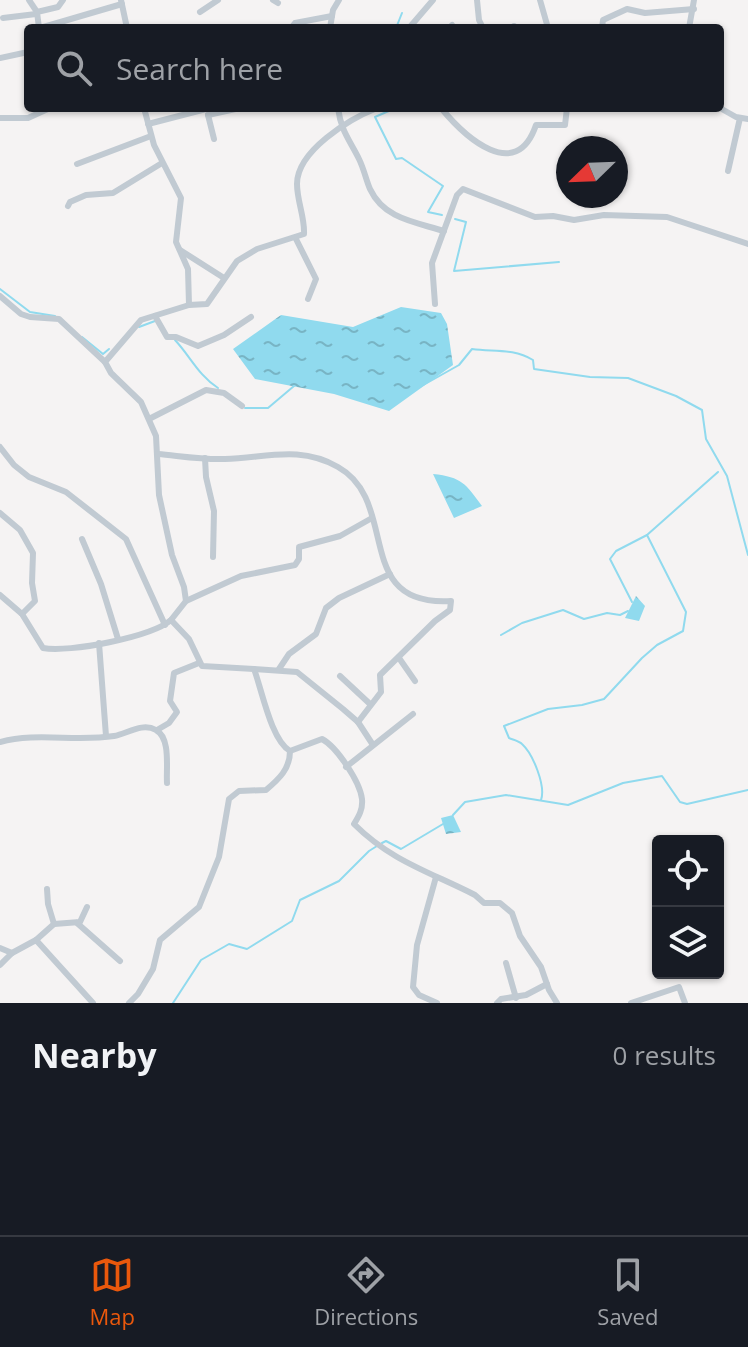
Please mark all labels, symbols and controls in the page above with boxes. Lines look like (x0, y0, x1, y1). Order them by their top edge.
search box (24, 24, 724, 112)
icon: search (52, 46, 96, 90)
text: Search here (116, 48, 283, 89)
north arrow (556, 136, 628, 208)
map controls (652, 835, 724, 979)
button: locate (652, 835, 724, 907)
button: layers (652, 907, 724, 979)
text: Nearby (32, 1032, 157, 1078)
text: 0 results (613, 1037, 716, 1073)
tab: Map (90, 1253, 135, 1331)
tab: Directions (314, 1253, 418, 1331)
tab: Saved (597, 1253, 658, 1331)

